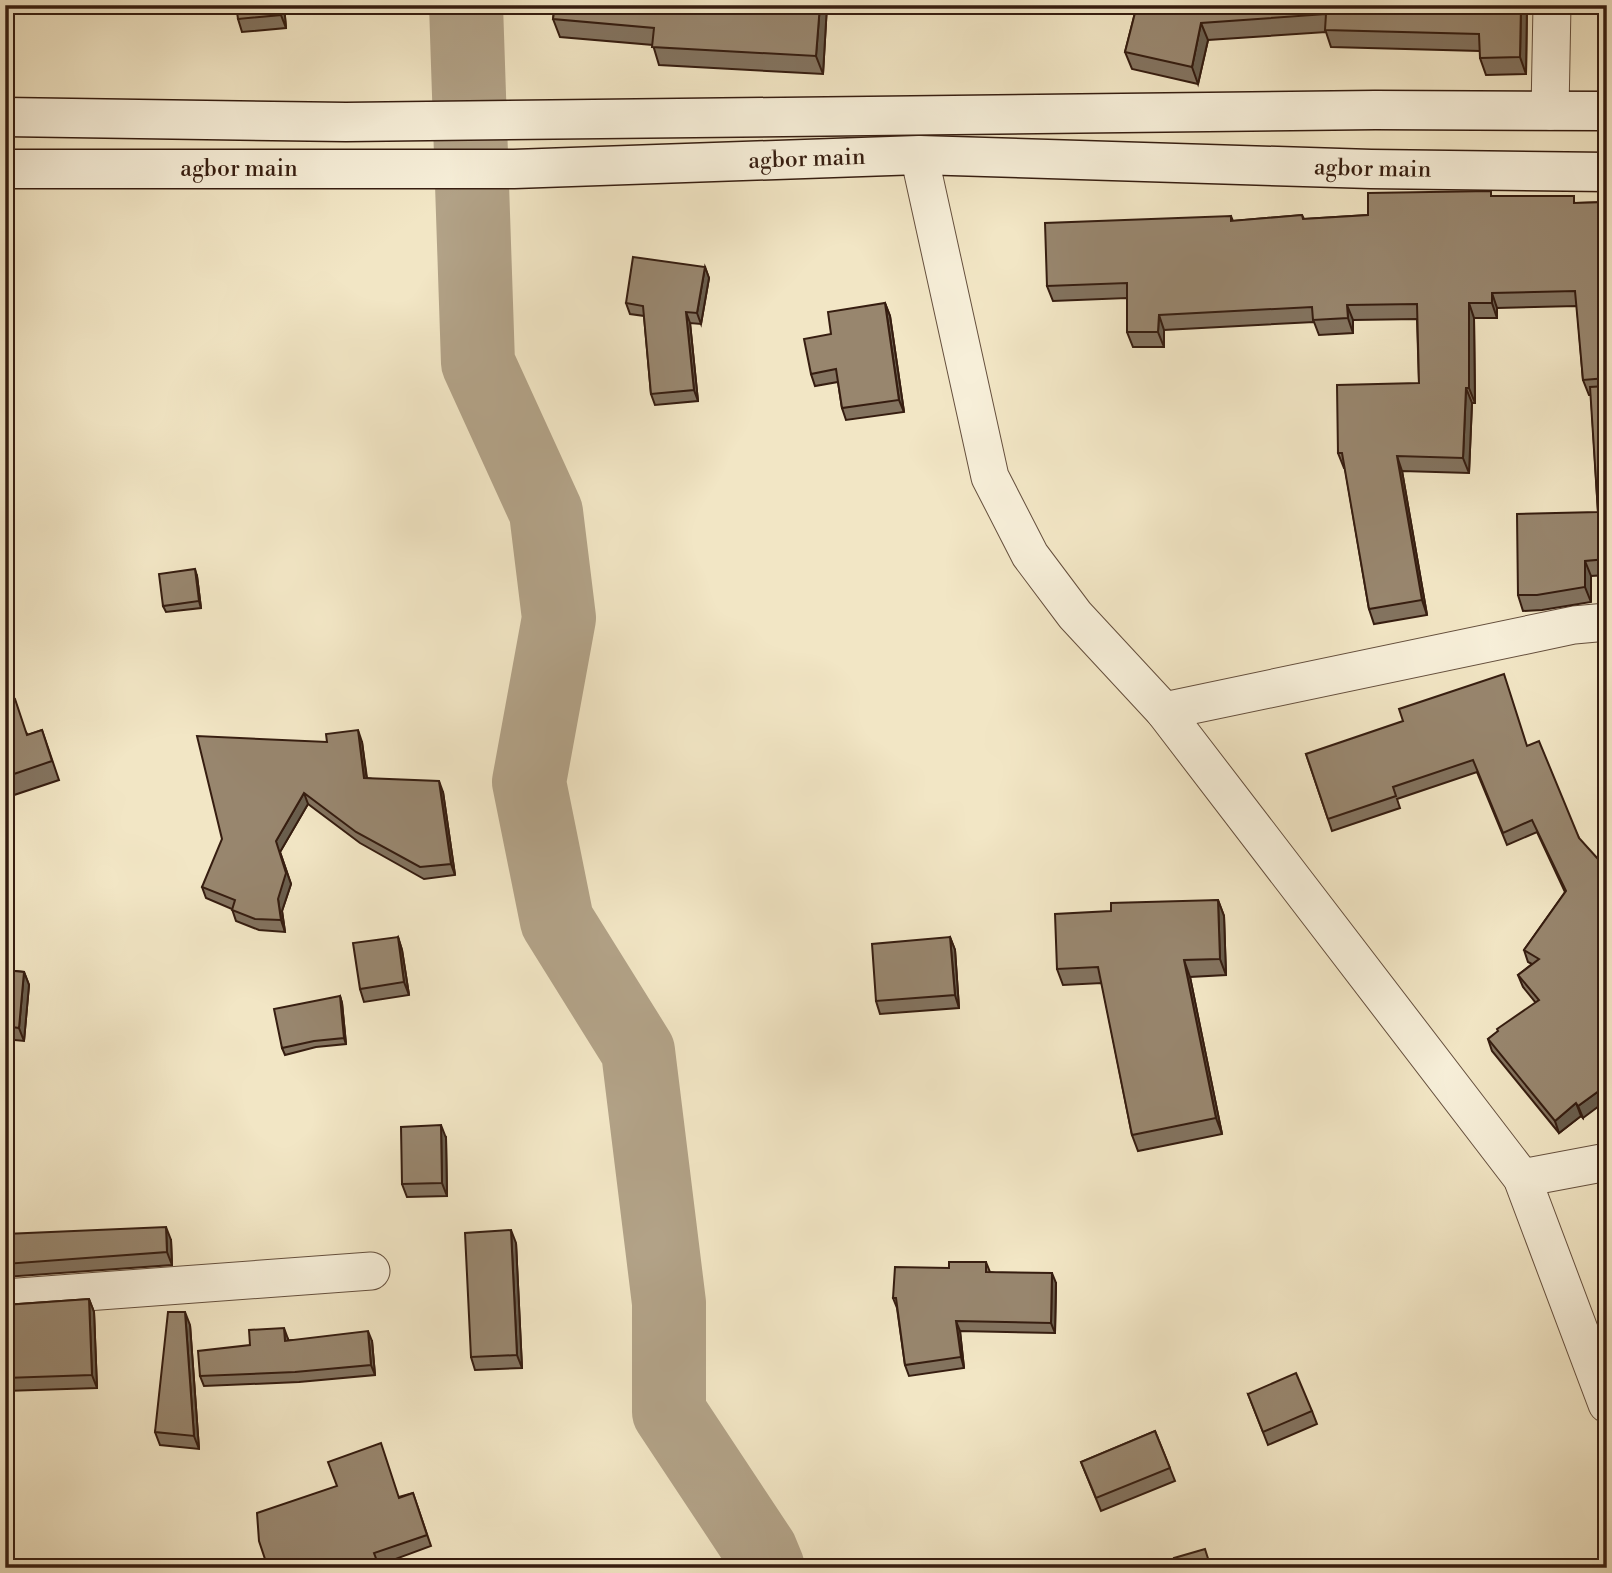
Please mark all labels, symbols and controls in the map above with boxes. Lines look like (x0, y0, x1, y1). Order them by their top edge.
street label: agbor main (748, 143, 866, 175)
street label: agbor main (1313, 153, 1432, 184)
street label: agbor main (180, 155, 298, 183)

